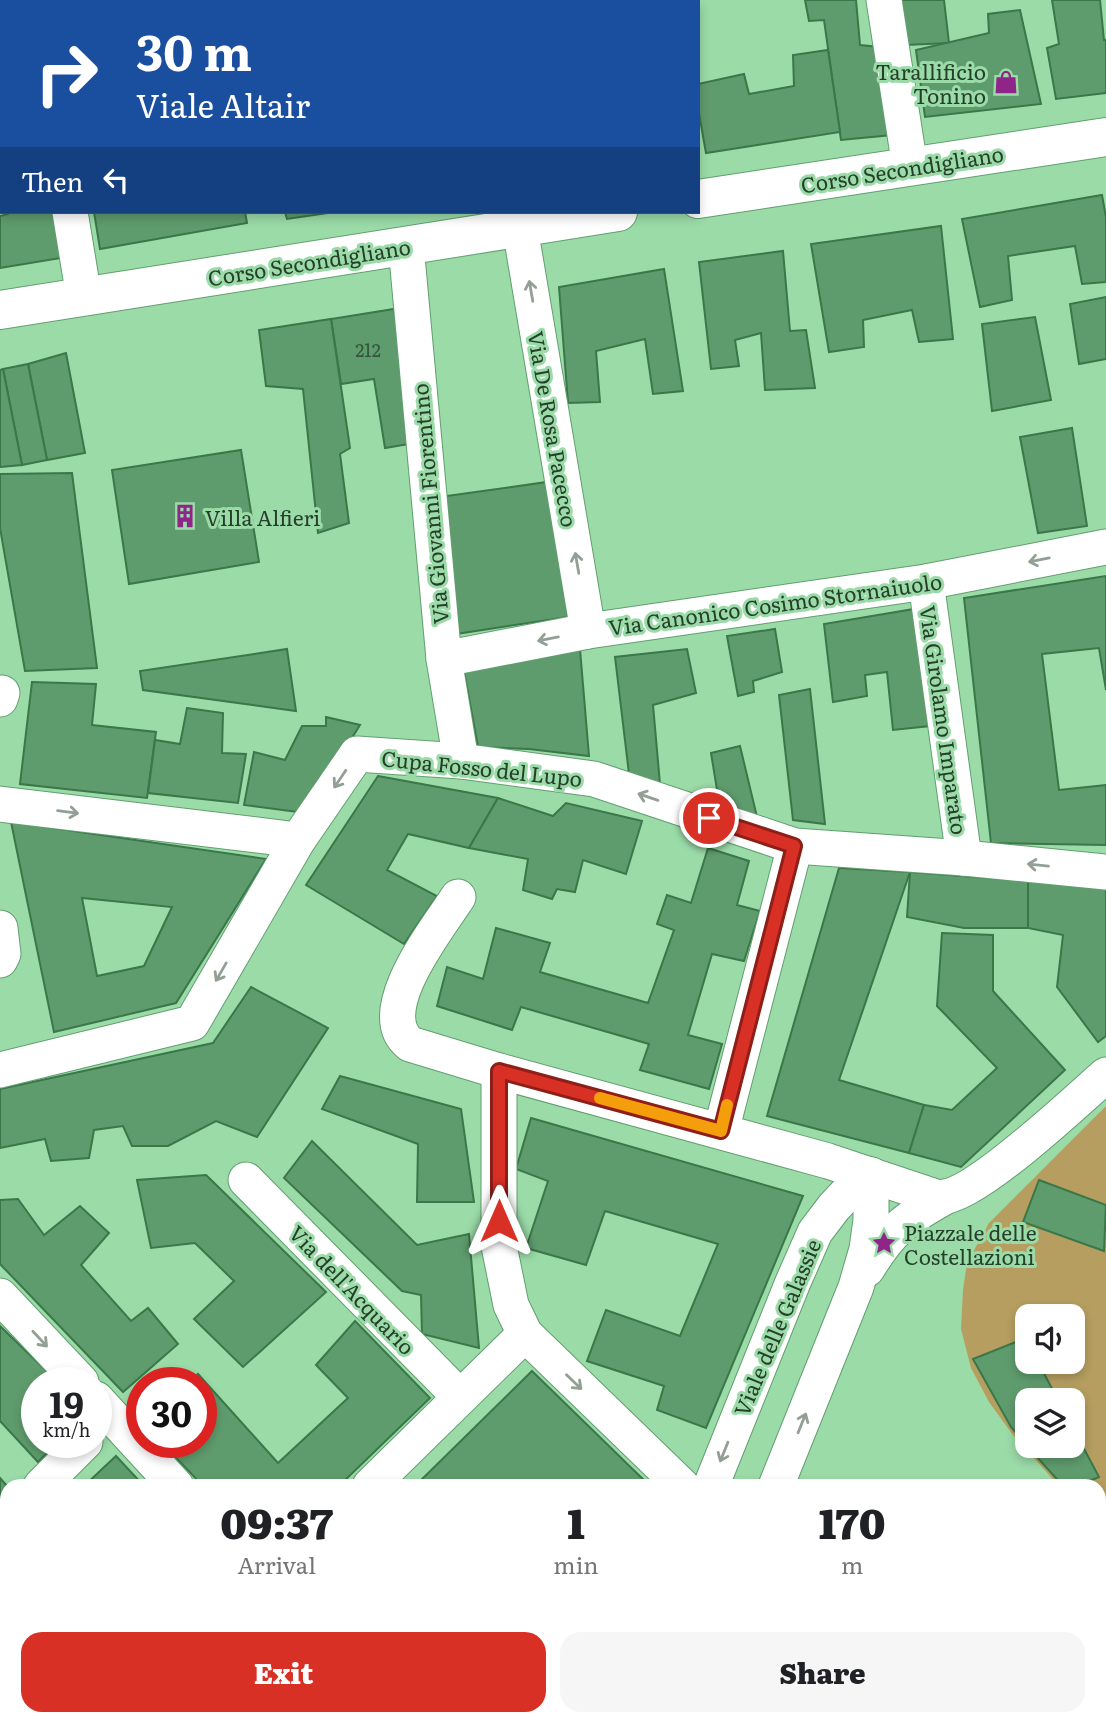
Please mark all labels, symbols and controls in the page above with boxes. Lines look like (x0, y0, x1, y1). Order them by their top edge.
text: 30 m (136, 13, 252, 86)
icon: right (21, 28, 112, 119)
place label: Tarallificio Tonino (875, 55, 986, 110)
shop icon: Tarallificio Tonino (992, 68, 1020, 96)
text: Viale Altair (136, 80, 310, 128)
street label: Corso Secondigliano (798, 137, 1006, 199)
text: Then (21, 161, 83, 200)
icon: left (97, 161, 135, 199)
street label: Corso Secondigliano (205, 230, 413, 292)
one-way arrow (524, 280, 537, 303)
street label: Via De Rosa Pacecco (521, 328, 587, 530)
house number: 212 (355, 336, 381, 363)
street label: Via Giovanni Fiorentino (403, 382, 455, 626)
place label: Villa Alfieri (205, 501, 320, 532)
building icon: Villa Alfieri (171, 502, 199, 530)
one-way arrow (570, 553, 583, 575)
one-way arrow (1028, 554, 1051, 567)
street label: Via Canonico Cosimo Stornaiuolo (606, 564, 944, 642)
street label: Via Girolamo Imparato (914, 603, 976, 837)
one-way arrow (537, 632, 560, 646)
street label: Cupa Fosso del Lupo (380, 741, 584, 793)
one-way arrow (333, 768, 347, 788)
pin (679, 788, 739, 848)
one-way arrow (637, 790, 659, 802)
icon: arrive (690, 799, 728, 837)
one-way arrow (56, 805, 79, 818)
one-way arrow (1027, 858, 1050, 871)
one-way arrow (214, 962, 228, 982)
position arrow (462, 1184, 536, 1258)
place label: Piazzale delle Costellazioni (904, 1216, 1037, 1271)
street label: Via dell'Acquario (283, 1217, 423, 1361)
place icon: Piazzale delle Costellazioni (870, 1229, 898, 1257)
street label: Viale delle Galassie (725, 1234, 827, 1420)
map controls (1015, 1304, 1085, 1458)
button: sound (1015, 1304, 1085, 1374)
one-way arrow (32, 1330, 49, 1347)
speed limit sign: 30 (126, 1367, 217, 1458)
one-way arrow (565, 1373, 582, 1390)
text: 19 (49, 1377, 84, 1429)
button: layers (1015, 1388, 1085, 1458)
one-way arrow (796, 1412, 809, 1434)
text: km/h (43, 1416, 90, 1443)
one-way arrow (717, 1441, 730, 1463)
text: 09:37 (220, 1490, 333, 1552)
text: 1 (567, 1490, 585, 1552)
text: 170 (819, 1490, 886, 1552)
text: Arrival (237, 1547, 316, 1581)
text: min (553, 1547, 599, 1581)
text: m (841, 1547, 863, 1581)
button: Exit (21, 1632, 546, 1712)
button: Share (560, 1632, 1085, 1712)

